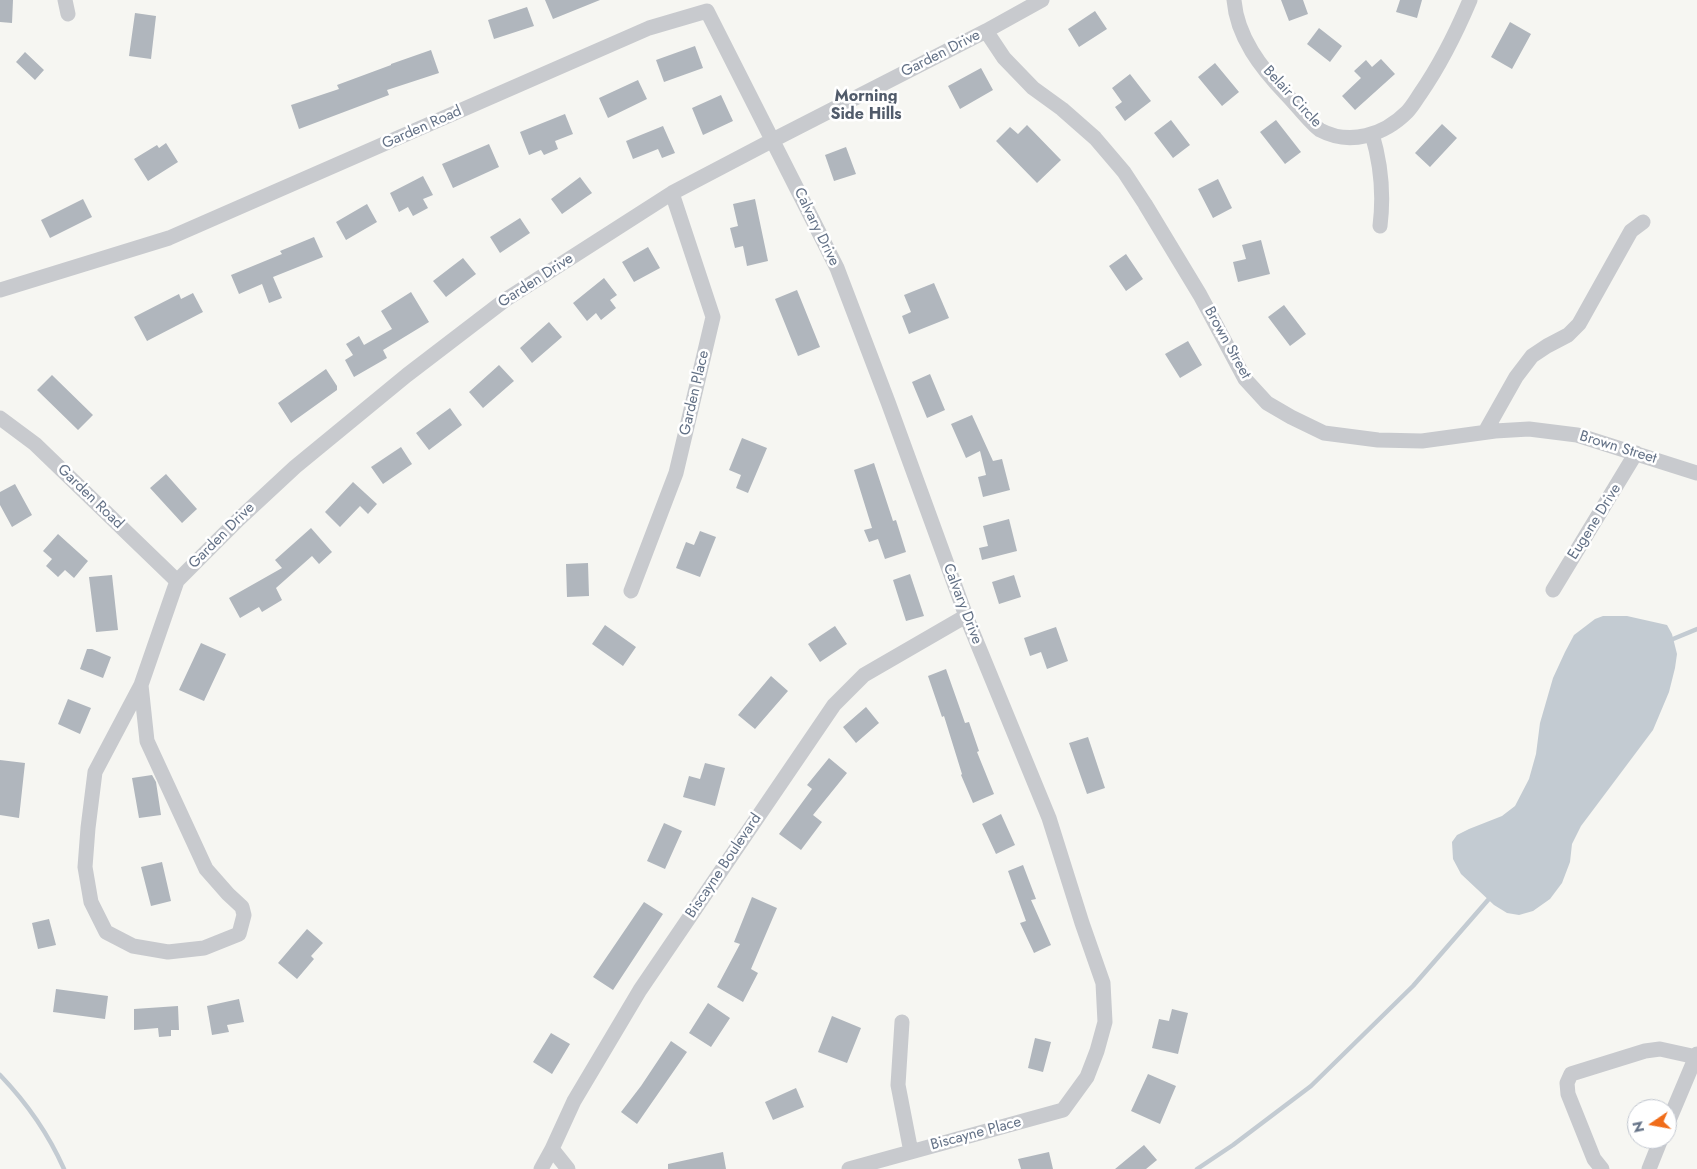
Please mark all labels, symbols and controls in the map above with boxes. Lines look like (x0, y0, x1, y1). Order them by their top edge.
street label: Garden Drive (899, 26, 983, 82)
street label: Belair Circle (1259, 62, 1325, 132)
district label: Morning Side Hills (830, 87, 902, 125)
street label: Garden Road (380, 102, 464, 154)
street label: Calvary Drive (789, 185, 843, 269)
street label: Garden Drive (495, 250, 577, 312)
street label: Brown Street (1200, 304, 1254, 382)
street label: Garden Place (677, 349, 713, 437)
street label: Brown Street (1577, 428, 1659, 468)
street label: Garden Road (53, 461, 127, 533)
street label: Eugene Drive (1565, 481, 1625, 563)
street label: Garden Drive (185, 499, 259, 573)
street label: Calvary Drive (938, 561, 986, 647)
street label: Biscayne Boulevard (682, 810, 766, 922)
north arrow (1627, 1099, 1677, 1149)
street label: Biscayne Place (929, 1113, 1023, 1155)
text: N (1627, 1119, 1649, 1134)

